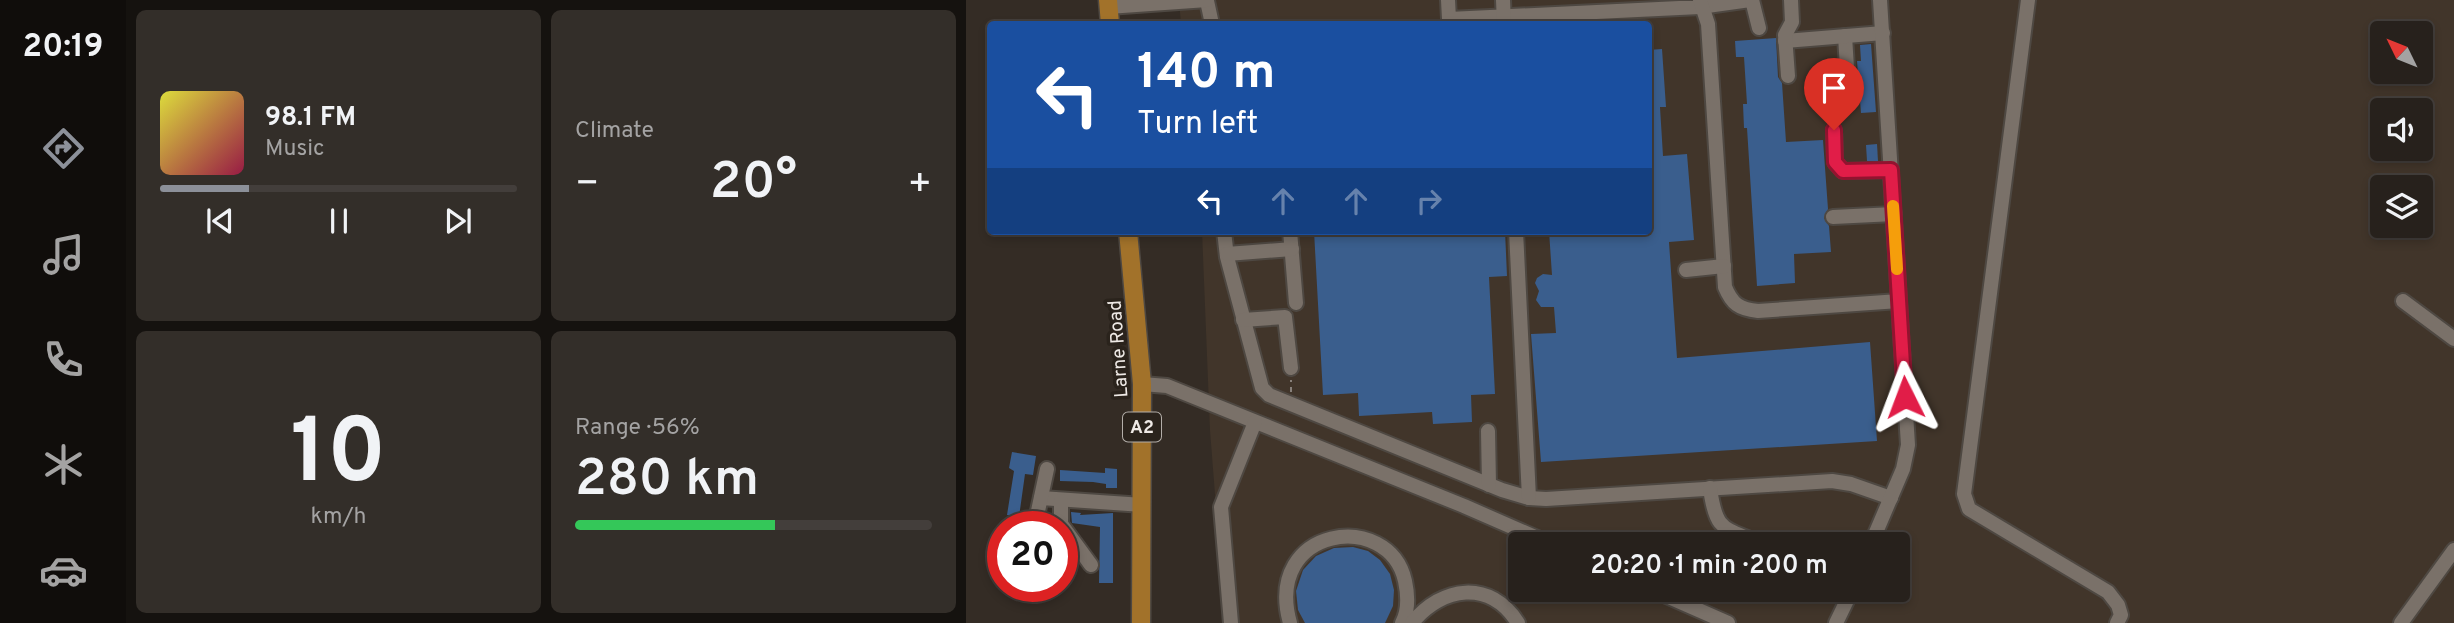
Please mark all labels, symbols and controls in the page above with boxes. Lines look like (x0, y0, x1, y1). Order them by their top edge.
north arrow (2370, 21, 2432, 84)
map controls (2370, 21, 2433, 238)
text: 20:19 (23, 28, 103, 68)
text: 140 m (1137, 44, 1276, 106)
icon: left (1022, 49, 1113, 140)
pin (1804, 58, 1864, 130)
icon: arrive (1815, 69, 1853, 107)
button: sound (2370, 98, 2433, 161)
text: 98.1 FM (265, 102, 356, 135)
text: Turn left (1137, 105, 1258, 145)
text: Climate (575, 117, 654, 146)
icon: directions (39, 124, 88, 173)
text: Music (265, 135, 325, 164)
text: 20° (710, 151, 797, 217)
text: − (575, 161, 600, 210)
text: + (907, 161, 932, 210)
button: layers (2370, 175, 2433, 238)
icon: left (1191, 182, 1229, 220)
icon: ahead (1264, 182, 1302, 220)
icon: ahead (1337, 182, 1375, 220)
icon: right (1410, 182, 1448, 220)
icon: previous (201, 202, 239, 240)
icon: pause (320, 202, 358, 240)
icon: next (439, 202, 477, 240)
icon: music (39, 230, 88, 279)
street label: Larne Road (1104, 299, 1134, 398)
icon: phone (39, 335, 88, 384)
position arrow (1868, 360, 1942, 434)
text: 10 (290, 400, 387, 515)
road number: A2 (1123, 412, 1161, 442)
text: Range · 56% (575, 414, 700, 443)
icon: climate (39, 440, 88, 489)
text: 280 km (575, 448, 759, 514)
text: km/h (311, 503, 366, 532)
speed limit sign: 20 (987, 511, 1078, 602)
icon: car (39, 546, 88, 595)
text: 20:20 · 1 min · 200 m (1590, 550, 1828, 583)

